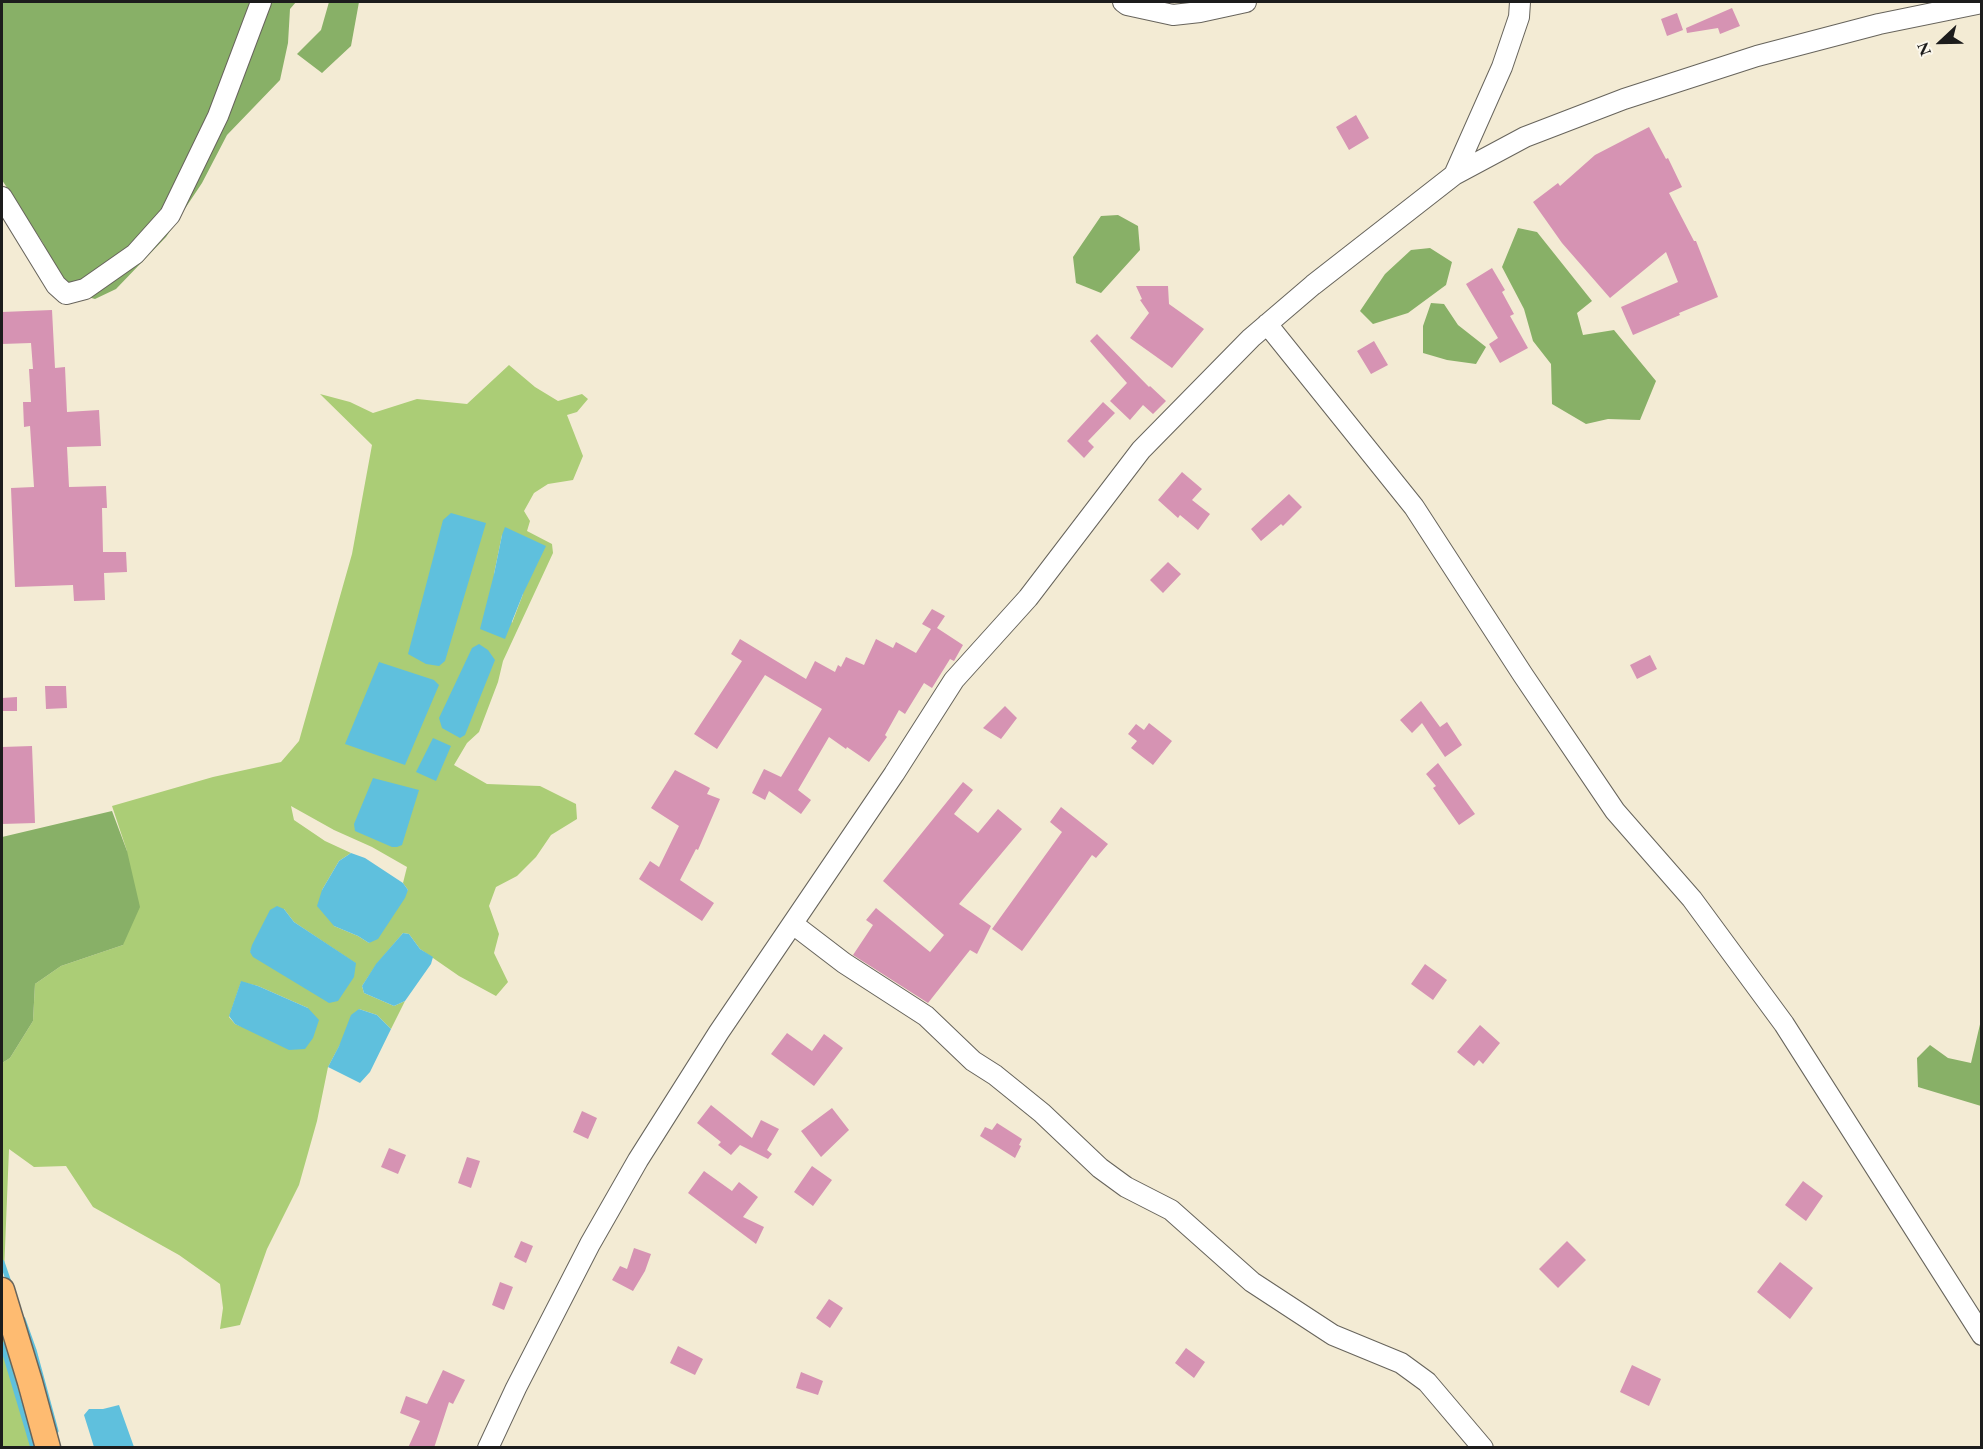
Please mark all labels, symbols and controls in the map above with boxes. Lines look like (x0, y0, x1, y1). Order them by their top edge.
north arrow (1911, 12, 1971, 72)
text: N (1912, 39, 1936, 59)

